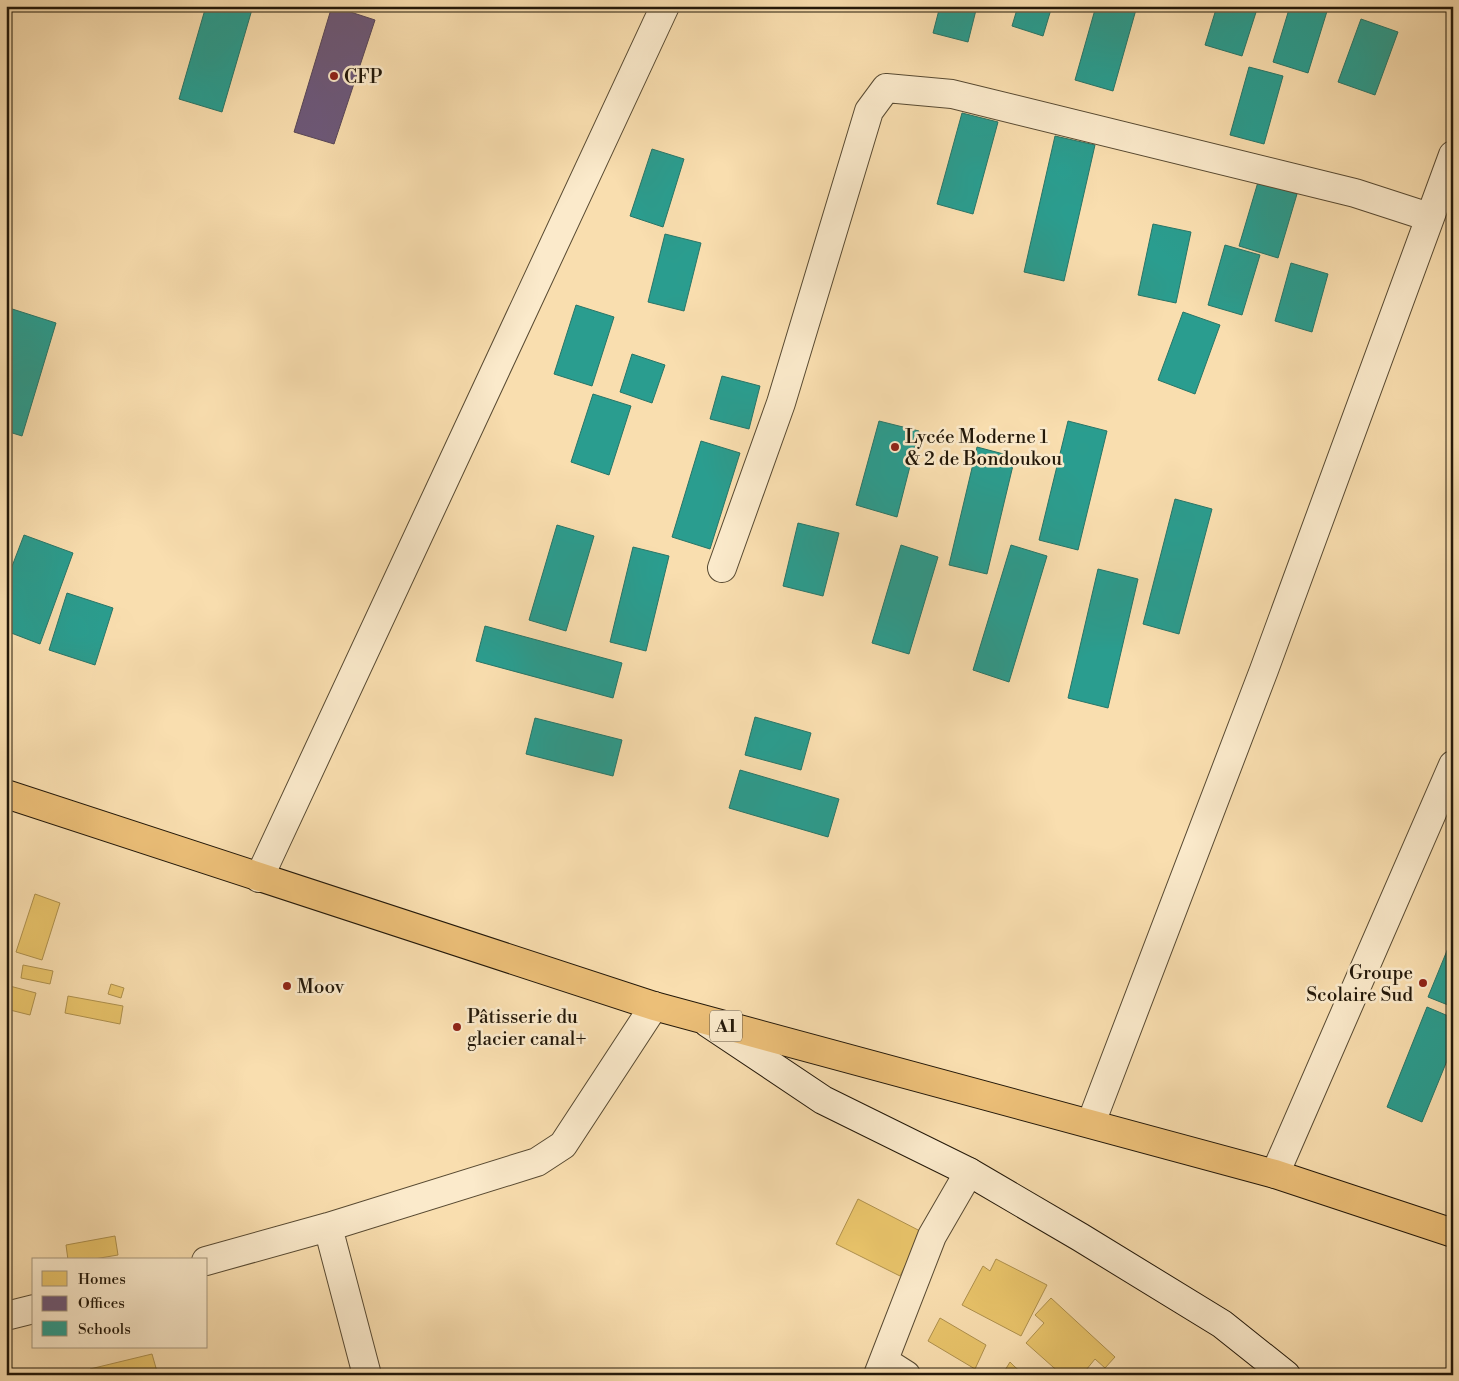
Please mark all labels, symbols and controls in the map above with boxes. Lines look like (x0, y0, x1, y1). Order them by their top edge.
place label: CFP (344, 65, 383, 89)
marker: CFP (328, 70, 340, 82)
place label: Lycée Moderne 1 & 2 de Bondoukou (905, 425, 1062, 471)
marker: Lycée Moderne 1 & 2 de Bondoukou (889, 441, 901, 453)
place label: Groupe Scolaire Sud (1306, 961, 1413, 1007)
place label: Moov (297, 975, 345, 999)
marker: Groupe Scolaire Sud (1417, 977, 1429, 989)
marker: Moov (281, 980, 293, 992)
place label: Pâtisserie du glacier canal+ (467, 1005, 586, 1051)
road number: A1 (710, 1010, 742, 1042)
marker: Pâtisserie du glacier canal+ (451, 1021, 463, 1033)
legend (32, 1258, 208, 1348)
text: Homes (78, 1270, 126, 1289)
text: Offices (78, 1294, 125, 1313)
text: Schools (78, 1320, 131, 1339)

